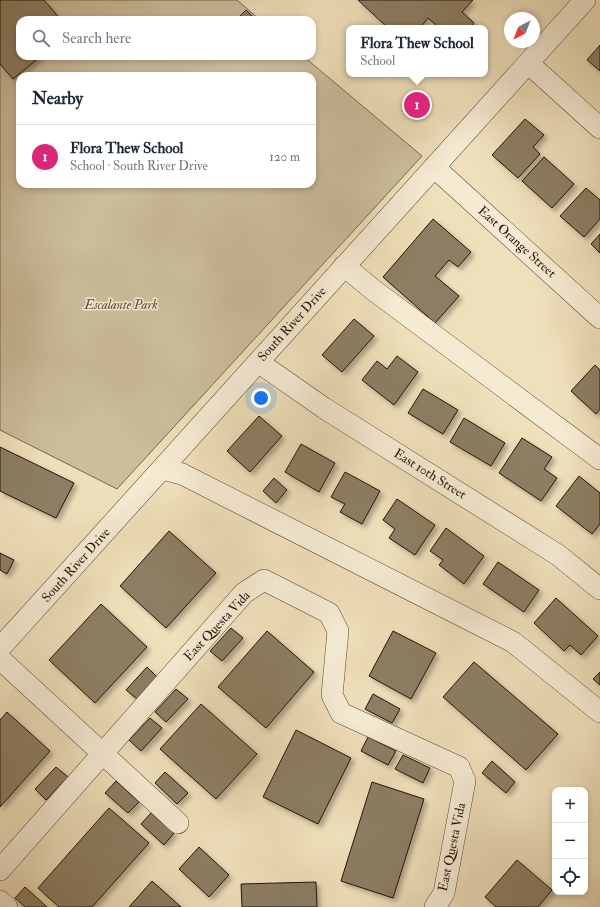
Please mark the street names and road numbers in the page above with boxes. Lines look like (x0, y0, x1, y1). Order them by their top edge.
street label: East Orange Street (475, 203, 559, 281)
street label: South River Drive (254, 283, 330, 365)
street label: East 10th Street (391, 445, 469, 503)
street label: South River Drive (38, 524, 114, 606)
street label: East Questa Vida (180, 587, 254, 664)
street label: East Questa Vida (435, 801, 469, 893)

